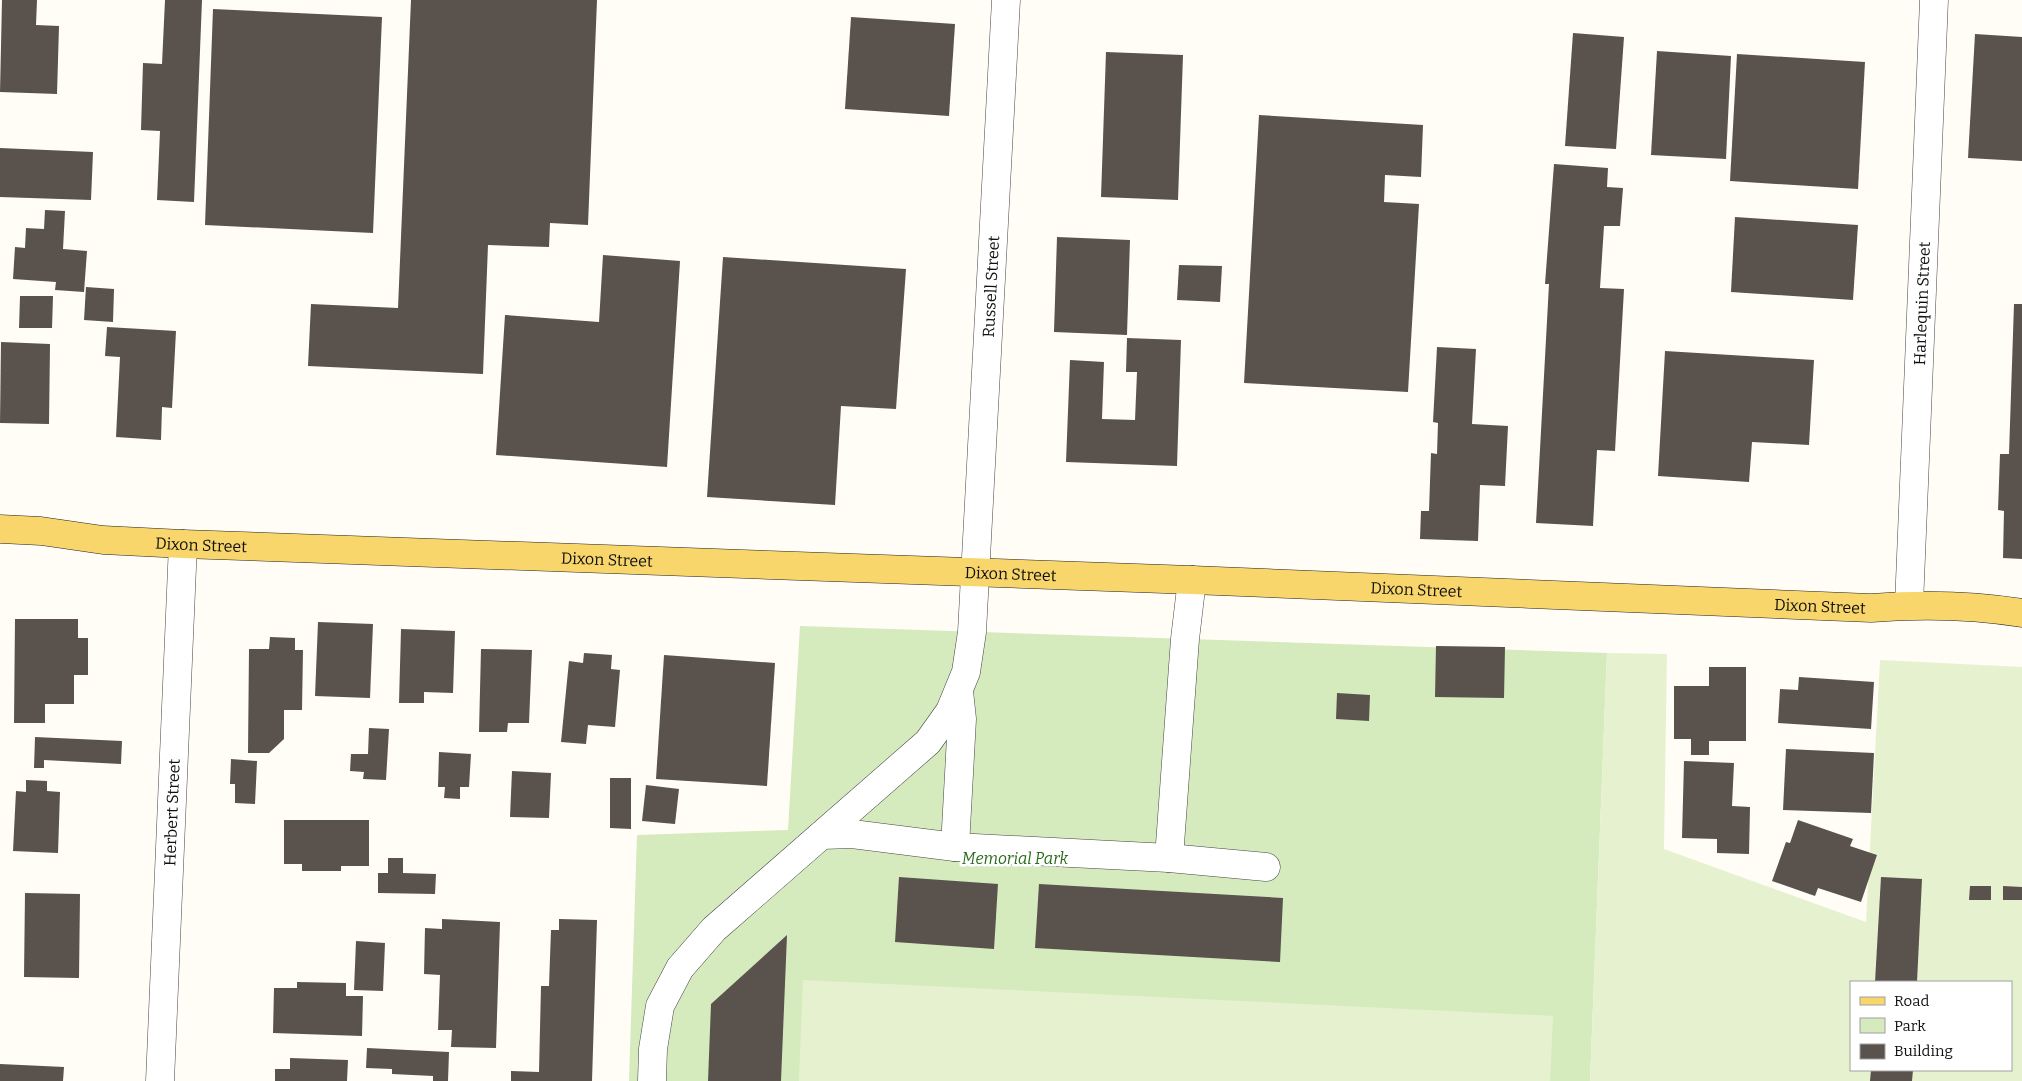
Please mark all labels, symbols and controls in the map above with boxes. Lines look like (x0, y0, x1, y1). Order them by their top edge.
street label: Russell Street (978, 235, 1003, 338)
street label: Harlequin Street (1909, 241, 1934, 366)
street label: Dixon Street (155, 533, 248, 556)
street label: Dixon Street (561, 548, 653, 570)
street label: Dixon Street (964, 562, 1057, 585)
street label: Dixon Street (1370, 578, 1463, 601)
street label: Dixon Street (1774, 595, 1866, 617)
street label: Herbert Street (160, 758, 183, 866)
park label: Memorial Park (962, 849, 1068, 868)
legend (1850, 981, 2012, 1071)
text: Road (1894, 992, 1929, 1010)
text: Park (1894, 1017, 1926, 1035)
text: Building (1894, 1042, 1953, 1060)

